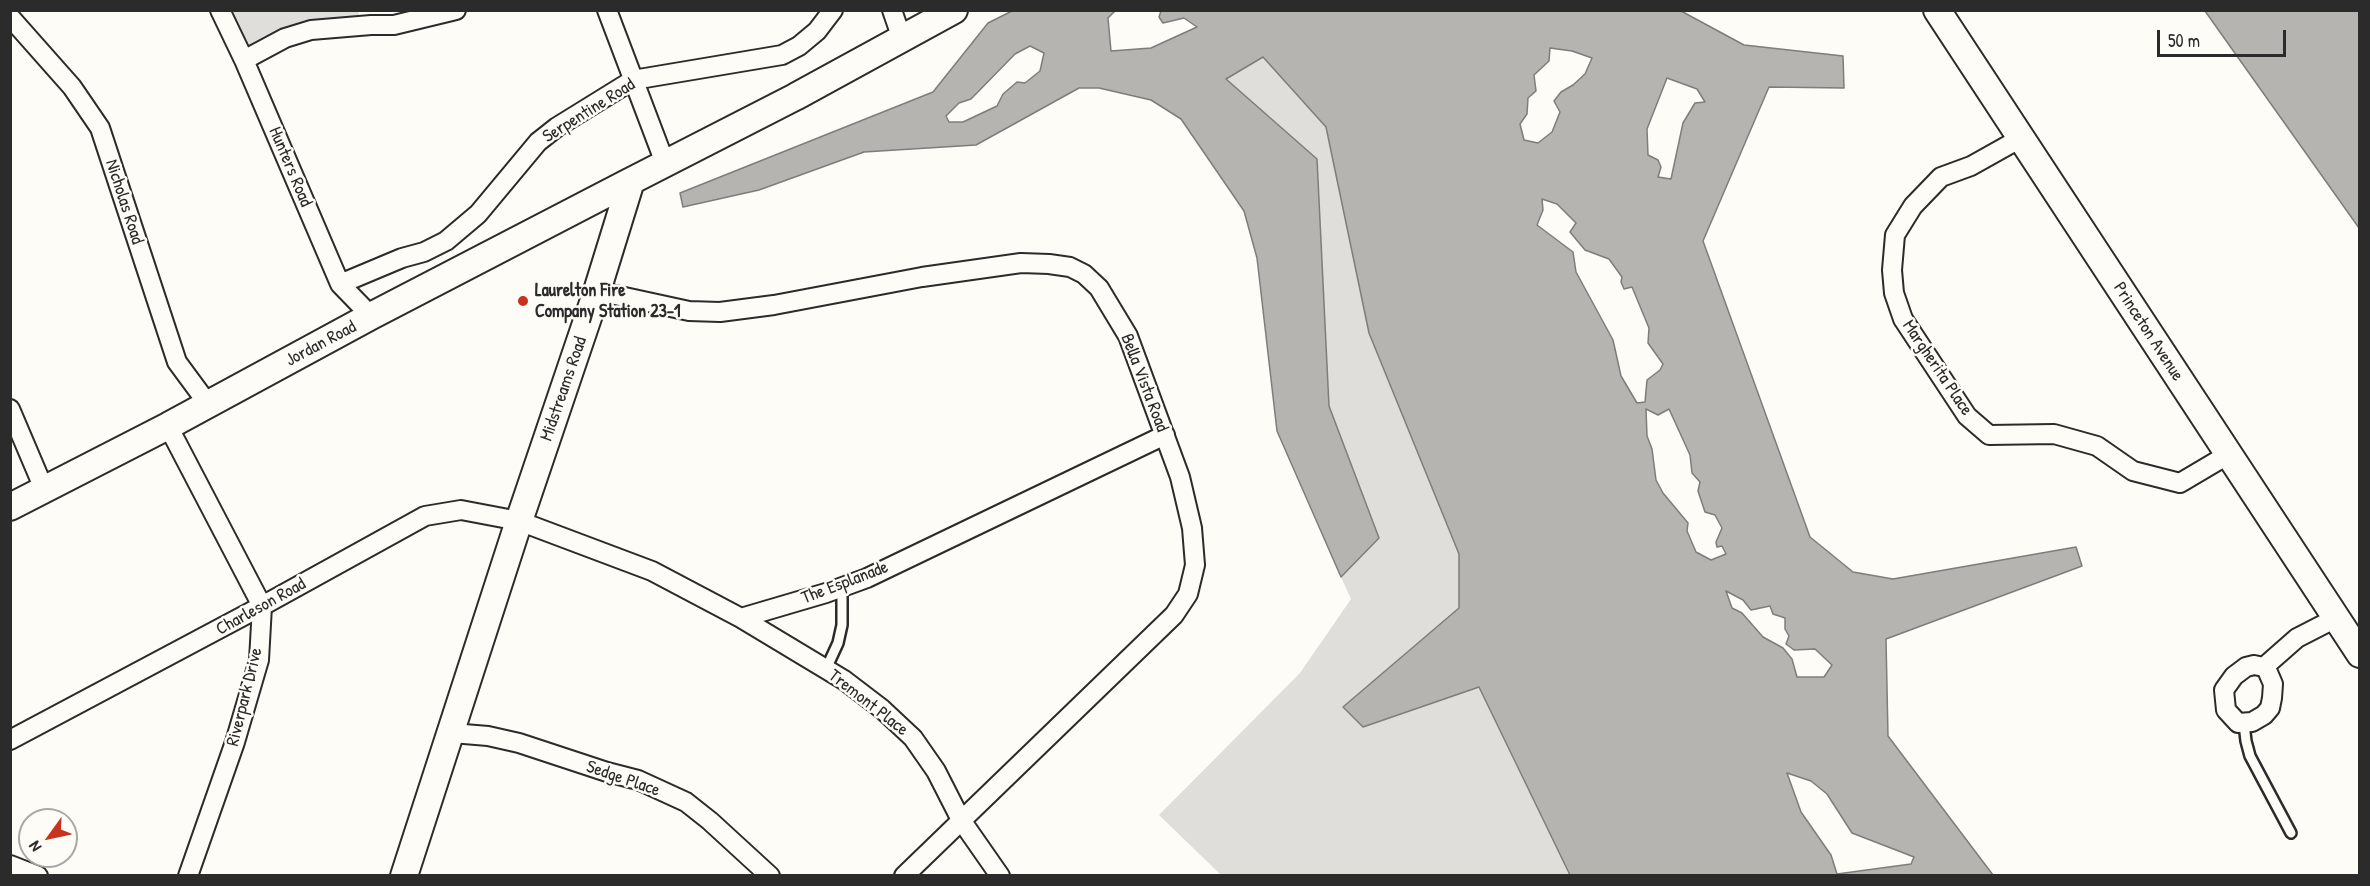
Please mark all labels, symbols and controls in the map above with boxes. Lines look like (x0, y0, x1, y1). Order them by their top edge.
scale bar (2160, 18, 2289, 56)
text: 50 m (2168, 28, 2200, 53)
street label: Serpentine Road (539, 74, 639, 148)
street label: Hunters Road (264, 124, 316, 210)
street label: Nicholas Road (100, 157, 148, 247)
street label: Princeton Avenue (2108, 279, 2188, 385)
place label: Laurelton Fire Company Station 23-1 (535, 280, 681, 322)
marker: Laurelton Fire Company Station 23-1 (516, 294, 530, 308)
street label: Jordan Road (282, 316, 360, 372)
street label: Margherita Place (1897, 316, 1977, 420)
street label: Bella Vista Road (1115, 331, 1173, 435)
street label: Midstreams Road (536, 334, 592, 444)
street label: The Esplanade (799, 557, 891, 609)
street label: Charleson Road (212, 573, 310, 641)
street label: Riverpark Drive (222, 646, 268, 748)
street label: Tremont Place (824, 665, 912, 741)
street label: Sedge Place (583, 756, 663, 802)
north arrow (18, 808, 78, 868)
text: N (23, 837, 46, 856)

